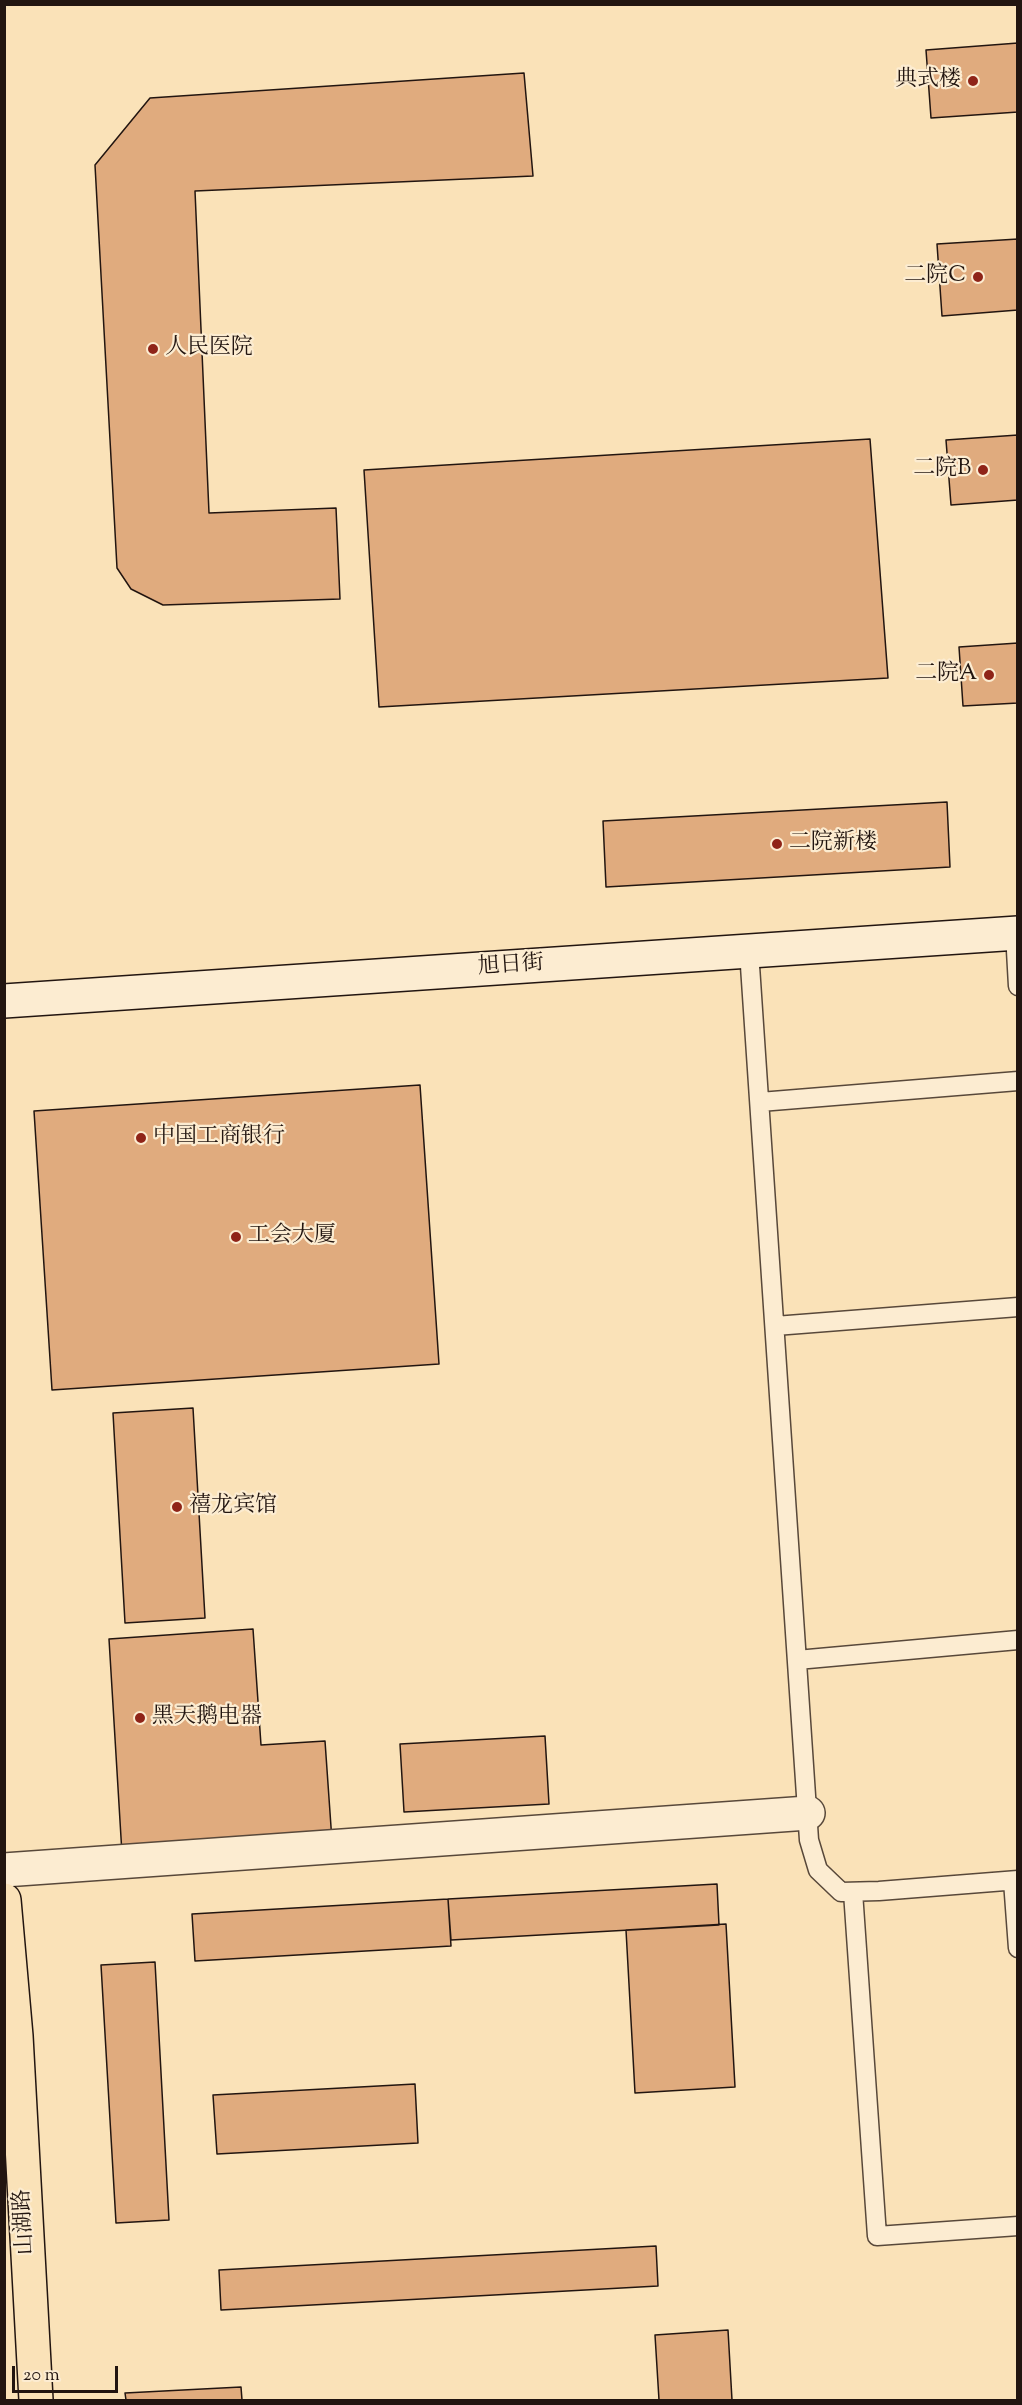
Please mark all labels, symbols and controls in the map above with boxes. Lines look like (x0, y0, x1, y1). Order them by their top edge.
place label: 典式楼 (895, 68, 961, 94)
marker: 典式楼 (966, 74, 980, 88)
place label: 二院C (904, 264, 966, 290)
marker: 二院C (971, 270, 985, 284)
place label: 人民医院 (165, 336, 253, 362)
marker: 人民医院 (146, 342, 160, 356)
place label: 二院B (913, 457, 971, 483)
marker: 二院B (976, 463, 990, 477)
place label: 二院A (915, 662, 977, 688)
marker: 二院A (982, 668, 996, 682)
place label: 二院新楼 (789, 831, 877, 857)
marker: 二院新楼 (770, 837, 784, 851)
street label: 旭日街 (477, 952, 545, 982)
place label: 中国工商银行 (153, 1125, 285, 1151)
marker: 中国工商银行 (134, 1131, 148, 1145)
place label: 工会大厦 (248, 1224, 336, 1250)
marker: 工会大厦 (229, 1230, 243, 1244)
place label: 禧龙宾馆 (189, 1494, 277, 1520)
marker: 禧龙宾馆 (170, 1500, 184, 1514)
place label: 黑天鹅电器 (152, 1705, 262, 1731)
marker: 黑天鹅电器 (133, 1711, 147, 1725)
street label: 山湖路 (11, 2188, 41, 2256)
scale bar (15, 2354, 122, 2392)
text: 20 m (23, 2363, 60, 2389)

